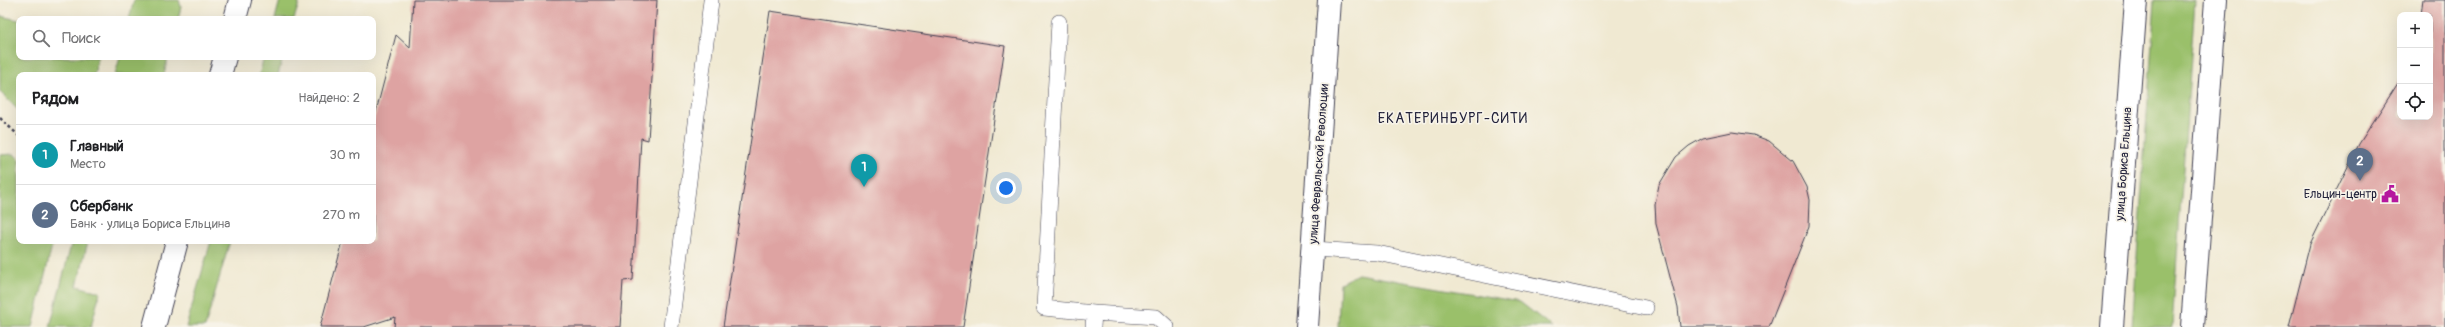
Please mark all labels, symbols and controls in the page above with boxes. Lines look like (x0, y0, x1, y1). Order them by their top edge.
map controls (2397, 12, 2433, 120)
button: + (2397, 12, 2433, 48)
search box (16, 16, 376, 60)
icon: search (30, 27, 52, 49)
text: Поиск (62, 29, 101, 48)
button: − (2397, 48, 2433, 84)
street label: улица Февральской Революции (1306, 83, 1332, 246)
button: locate (2397, 84, 2433, 120)
text: Рядом (32, 88, 79, 109)
text: Найдено: 2 (298, 90, 360, 106)
street label: улица Бориса Ельцина (2112, 106, 2135, 222)
district label: ЕКАТЕРИНБУРГ-СИТИ (1378, 110, 1528, 127)
text: Главный (70, 137, 124, 156)
text: 1 (42, 147, 48, 163)
text: 30 m (330, 147, 360, 163)
pin: 2 (2347, 148, 2373, 181)
pin: 1 (851, 154, 877, 187)
text: Место (70, 156, 106, 172)
your location (996, 178, 1016, 198)
public building icon: Ельцин-центр (2380, 184, 2400, 204)
place label: Ельцин-центр (2304, 187, 2377, 202)
text: Сбербанк (70, 197, 133, 216)
text: 2 (41, 207, 49, 223)
text: 270 m (323, 207, 360, 223)
text: Банк · улица Бориса Ельцина (70, 216, 230, 232)

